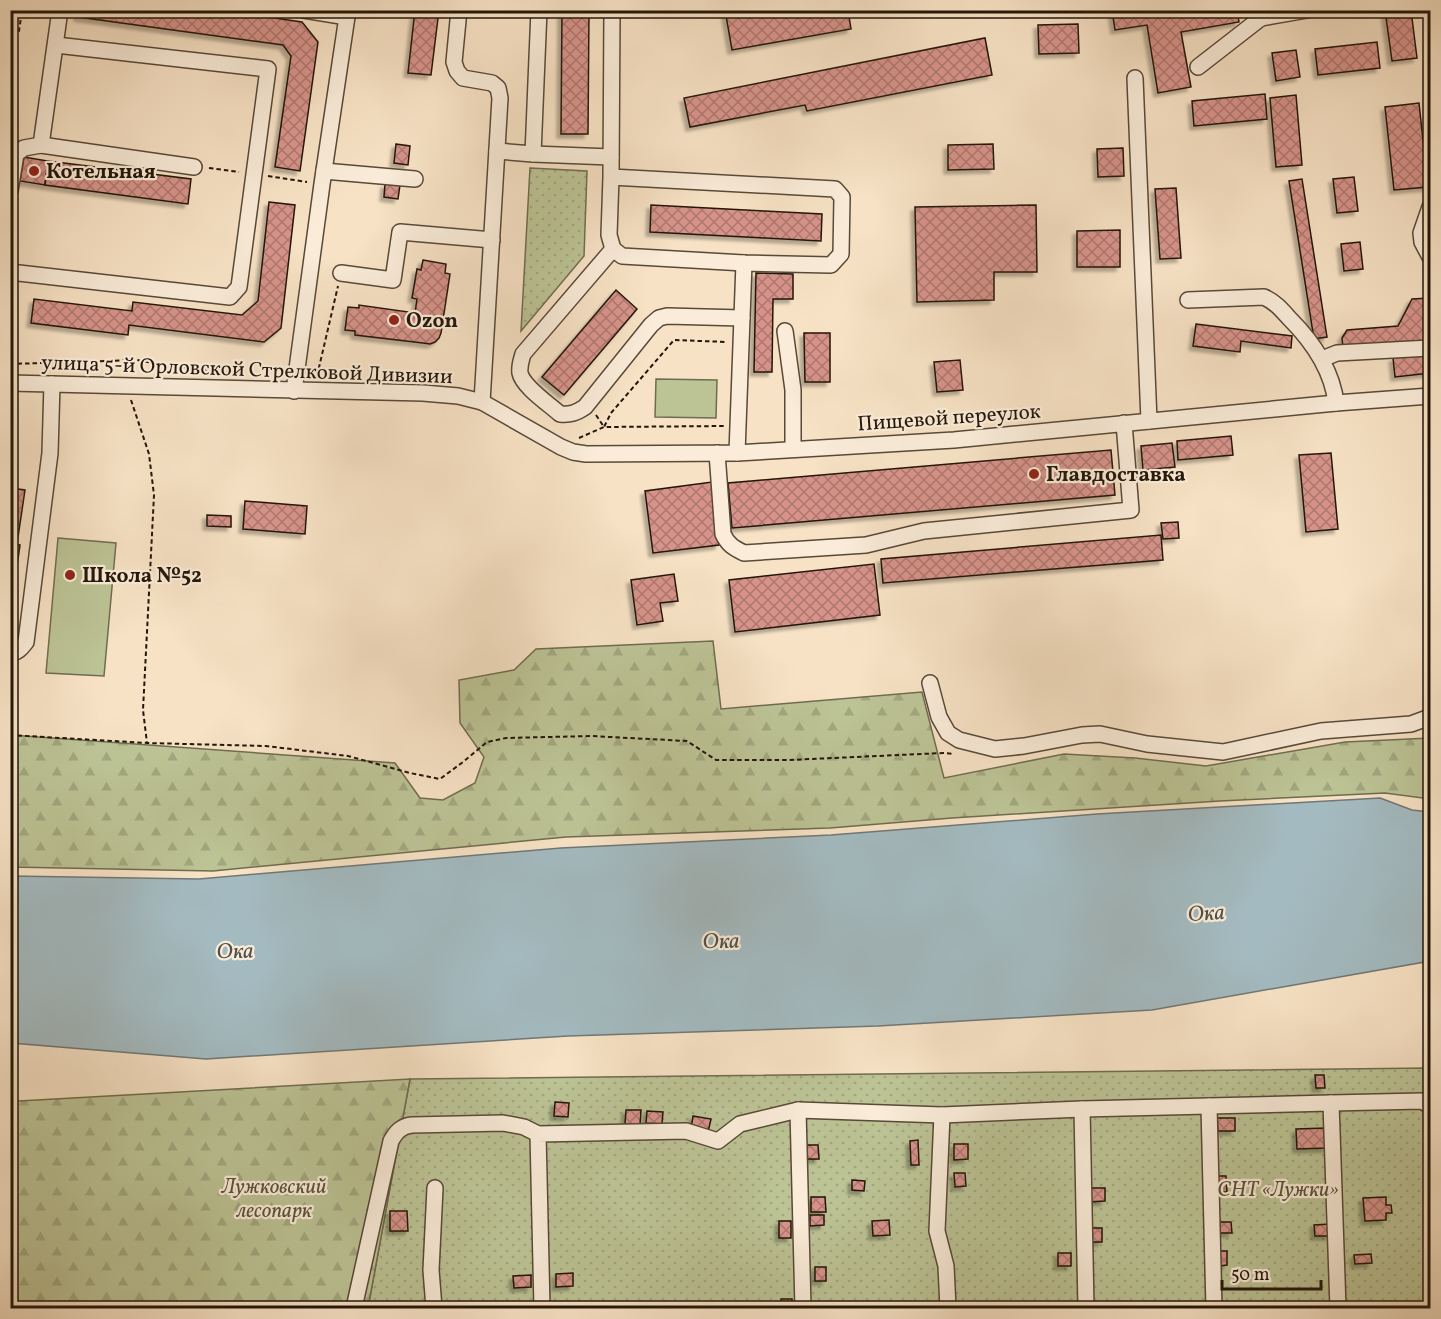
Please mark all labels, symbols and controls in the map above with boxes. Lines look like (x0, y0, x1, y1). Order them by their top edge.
place label: Котельная (46, 158, 156, 187)
marker: Котельная (27, 164, 41, 178)
place label: Ozon (406, 307, 458, 336)
marker: Ozon (387, 313, 401, 327)
street label: улица 5-й Орловской Стрелковой Дивизии (41, 349, 453, 392)
street label: Пищевой переулок (856, 398, 1042, 439)
place label: Главдоставка (1046, 461, 1186, 490)
marker: Главдоставка (1027, 467, 1041, 481)
place label: Школа №52 (82, 562, 202, 591)
marker: Школа №52 (63, 568, 77, 582)
water label: Ока (1187, 898, 1226, 931)
water label: Ока (702, 927, 740, 958)
water label: Ока (216, 937, 254, 968)
park label: Лужковский лесопарк (221, 1173, 327, 1226)
park label: СНТ «Лужки» (1217, 1176, 1339, 1205)
scale bar (1222, 1253, 1321, 1291)
text: 50 m (1231, 1263, 1270, 1288)

